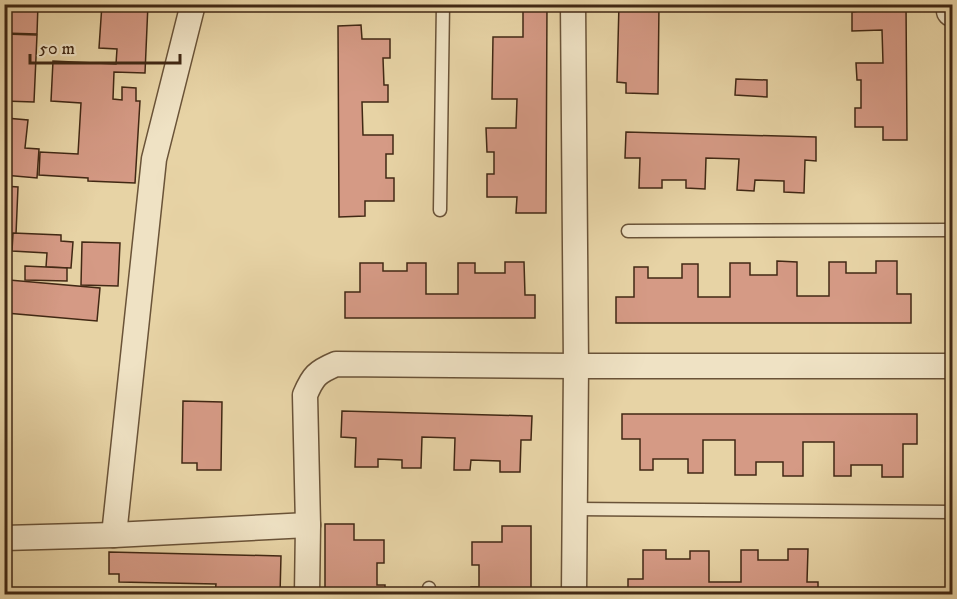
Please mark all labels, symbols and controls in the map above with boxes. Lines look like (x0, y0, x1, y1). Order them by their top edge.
scale bar (30, 27, 180, 65)
text: 50 m (39, 38, 75, 60)

